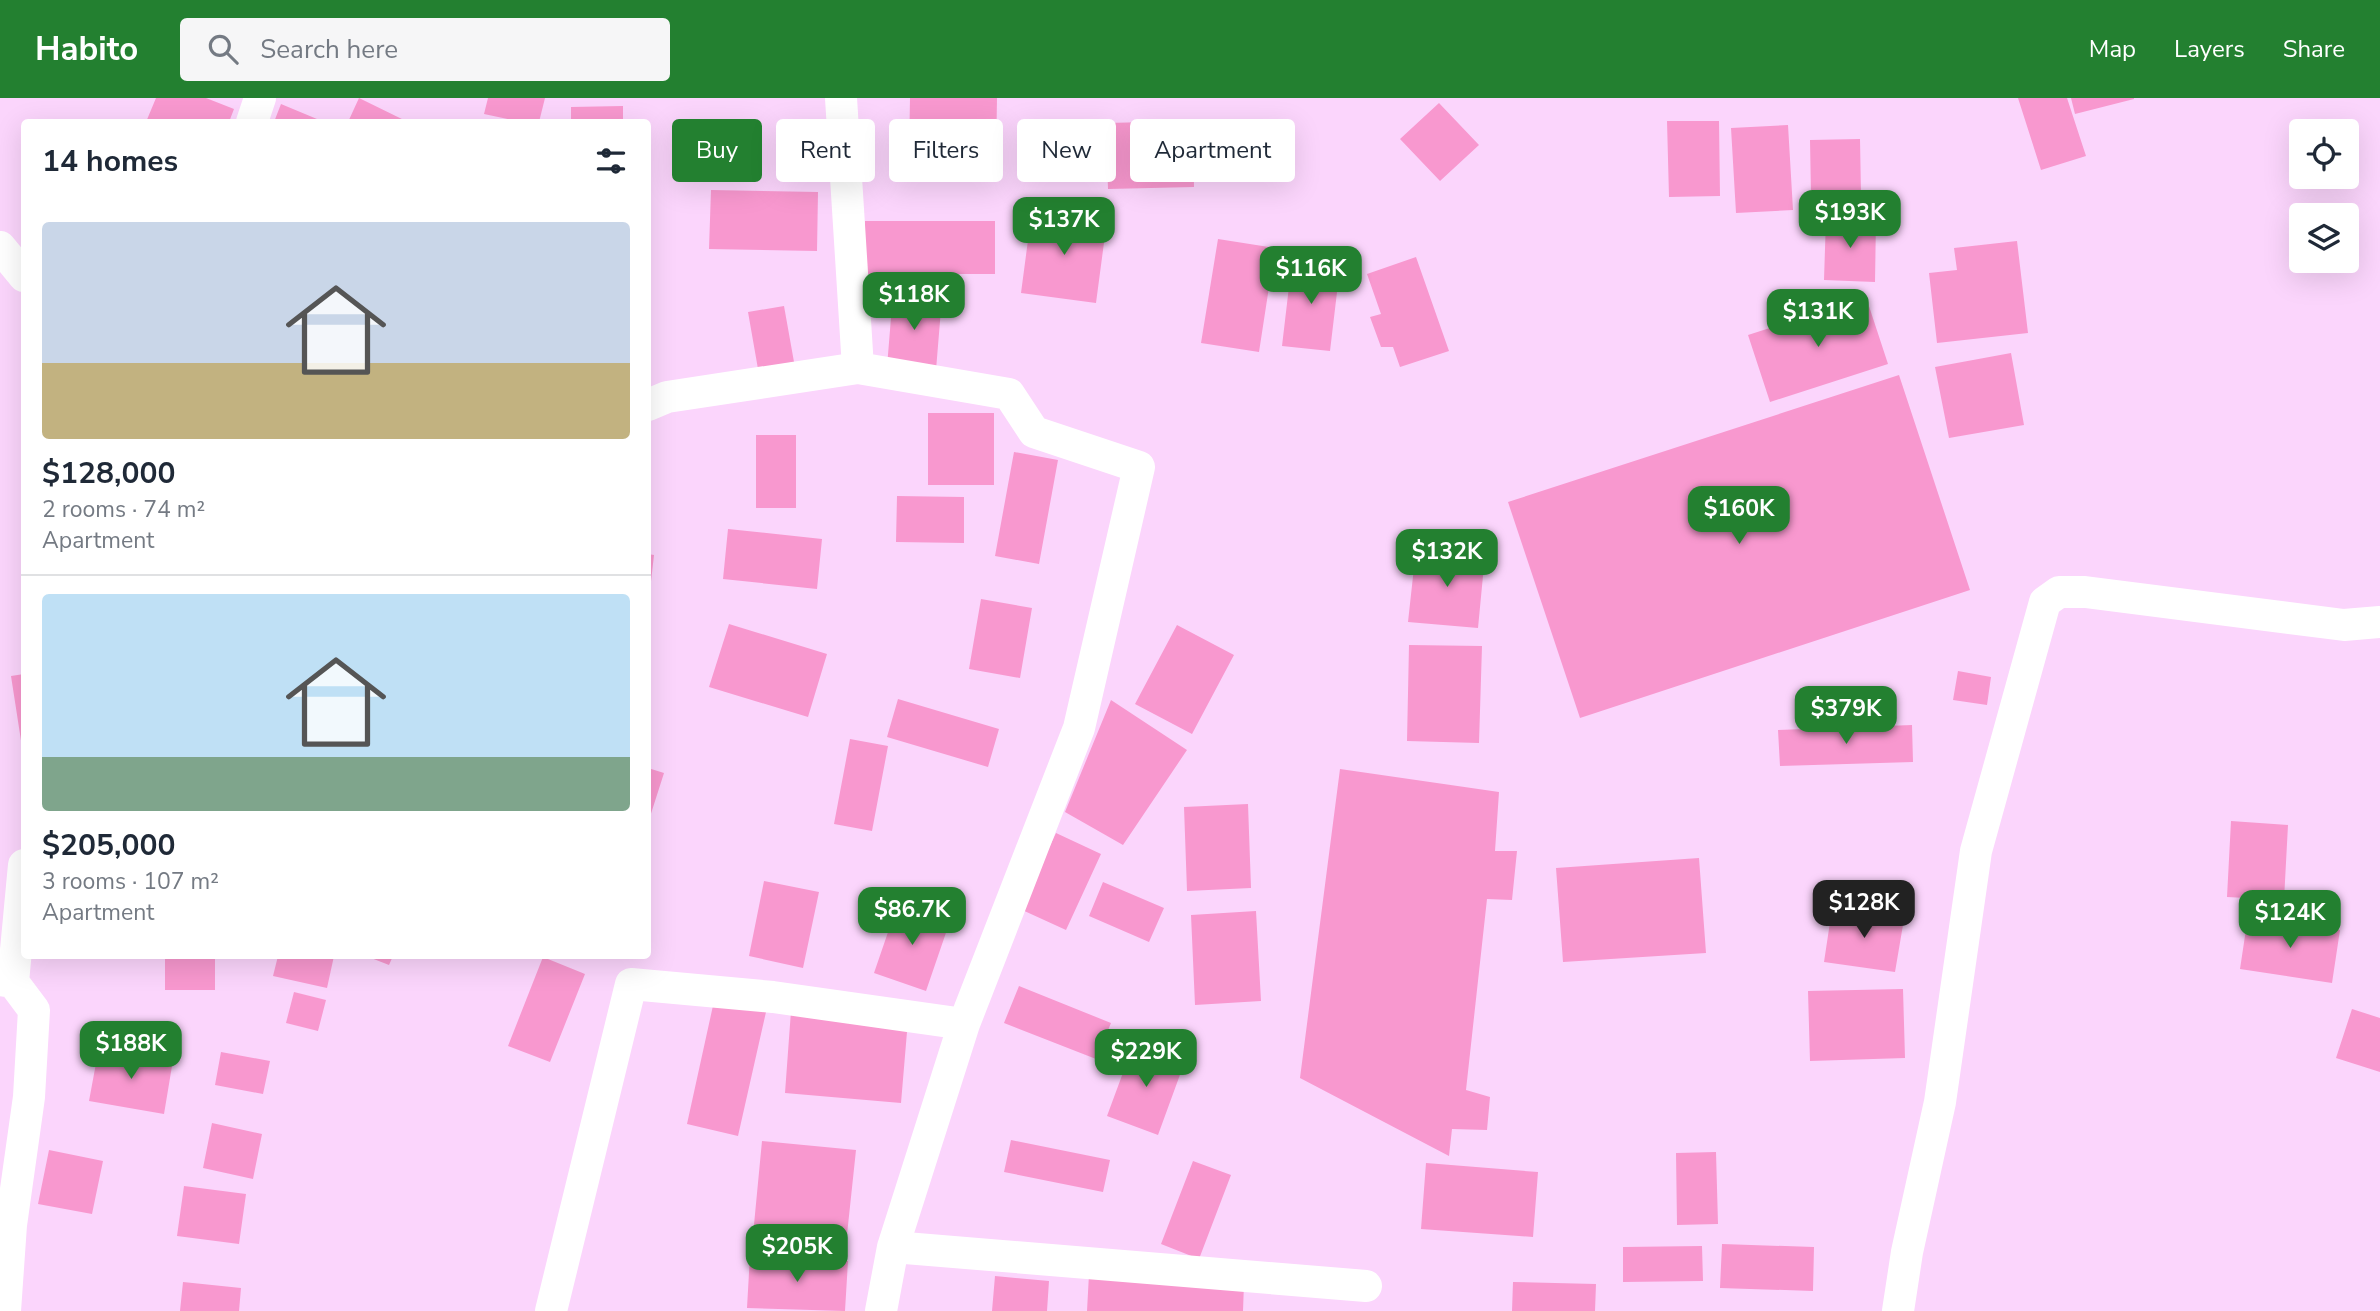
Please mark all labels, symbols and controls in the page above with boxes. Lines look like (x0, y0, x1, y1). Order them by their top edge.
search box (180, 18, 670, 81)
text: Habito (35, 27, 138, 72)
icon: search (204, 30, 242, 68)
text: Search here (260, 32, 398, 67)
text: Map (2089, 33, 2136, 65)
text: Layers (2174, 33, 2245, 65)
text: Share (2283, 33, 2345, 65)
chip: Buy (672, 119, 762, 182)
chip: Rent (776, 119, 875, 182)
chip: Filters (889, 119, 1003, 182)
chip: New (1017, 119, 1116, 182)
chip: Apartment (1130, 119, 1295, 182)
map controls (2289, 119, 2359, 273)
button: locate (2289, 119, 2359, 189)
text: 14 homes (42, 141, 178, 182)
icon: filters (592, 142, 630, 180)
pin: $193K (1801, 190, 1899, 250)
text: $193K (1815, 197, 1885, 228)
pin: $137K (1015, 198, 1113, 257)
button: layers (2289, 203, 2359, 273)
text: $137K (1029, 204, 1099, 235)
pin: $116K (1262, 246, 1360, 306)
text: $116K (1276, 253, 1346, 284)
icon: home (273, 267, 399, 393)
pin: $118K (865, 272, 963, 332)
text: $118K (879, 279, 949, 310)
pin: $131K (1769, 289, 1867, 349)
text: $131K (1783, 296, 1853, 327)
text: $128,000 (42, 453, 175, 494)
pin: $160K (1690, 486, 1788, 546)
text: $160K (1704, 493, 1774, 524)
text: 2 rooms · 74 m² (42, 494, 205, 525)
text: Apartment (42, 525, 154, 556)
pin: $132K (1398, 530, 1496, 589)
text: $132K (1412, 536, 1482, 567)
icon: home (273, 639, 399, 765)
pin: $379K (1797, 686, 1895, 746)
text: $379K (1811, 693, 1881, 724)
text: $205,000 (42, 825, 175, 866)
text: 3 rooms · 107 m² (42, 866, 219, 897)
pin: $128K (1815, 880, 1913, 940)
text: $128K (1829, 887, 1899, 918)
pin: $86.7K (855, 888, 969, 947)
pin: $124K (2241, 890, 2339, 950)
text: $86.7K (874, 894, 950, 925)
text: Apartment (42, 897, 154, 928)
text: $124K (2255, 897, 2325, 928)
pin: $188K (82, 1021, 180, 1081)
text: $188K (96, 1028, 166, 1059)
pin: $229K (1097, 1030, 1195, 1089)
text: $229K (1111, 1036, 1181, 1067)
pin: $205K (748, 1224, 846, 1284)
text: $205K (762, 1231, 832, 1262)

